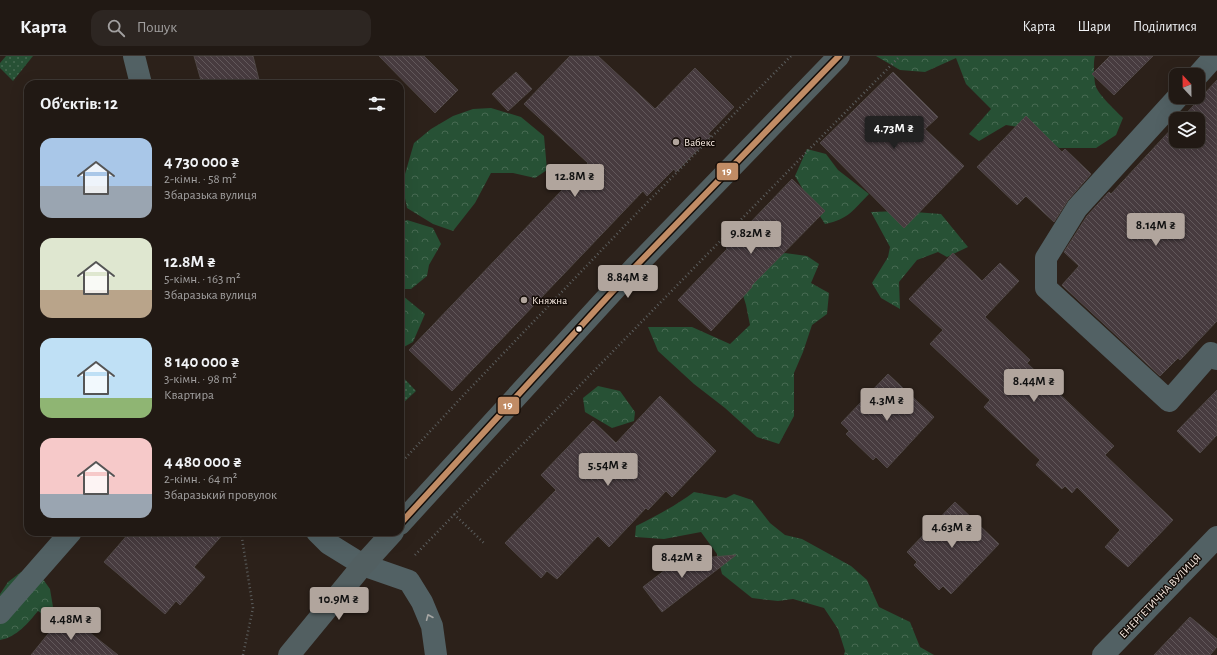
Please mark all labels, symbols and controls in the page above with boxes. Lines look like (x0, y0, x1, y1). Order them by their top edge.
search box (91, 10, 371, 46)
icon: search (105, 17, 127, 39)
text: Карта (20, 18, 67, 37)
text: Пошук (137, 20, 177, 35)
text: Карта (1023, 20, 1055, 34)
text: Шари (1077, 20, 1111, 34)
text: Поділитися (1133, 20, 1197, 34)
north arrow (1169, 68, 1205, 104)
map controls (1169, 68, 1205, 148)
icon: filters (366, 93, 388, 115)
text: Об’єктів: 12 (40, 95, 118, 112)
button: layers (1169, 112, 1205, 148)
pin: 4.73M ₴ (857, 116, 931, 150)
text: 4.73M ₴ (874, 122, 914, 135)
marker: Вабекс (671, 137, 681, 147)
place label: Вабекс (684, 137, 715, 148)
text: 4 730 000 ₴ (164, 153, 240, 170)
icon: home (72, 154, 120, 202)
line badge: 19 (716, 162, 739, 181)
pin: 12.8M ₴ (538, 164, 612, 198)
text: 19 (722, 166, 732, 177)
text: 12.8M ₴ (555, 170, 595, 183)
text: 2-кімн. · 58 m² (164, 173, 237, 186)
text: Збаразька вулиця (164, 189, 257, 202)
pin: 8.14M ₴ (1119, 213, 1193, 247)
text: 8.14M ₴ (1136, 219, 1176, 232)
pin: 9.82M ₴ (714, 221, 788, 255)
text: 9.82M ₴ (730, 227, 772, 240)
text: 12.8M ₴ (164, 253, 216, 270)
icon: home (72, 254, 120, 302)
pin: 8.84M ₴ (591, 265, 665, 299)
text: 8.84M ₴ (607, 271, 649, 284)
text: 5-кімн. · 163 m² (164, 273, 241, 286)
text: Збаразька вулиця (164, 289, 257, 302)
marker: Княжна (519, 295, 529, 305)
place label: Княжна (532, 295, 567, 306)
unlabelled marker (574, 324, 584, 334)
text: 8 140 000 ₴ (164, 353, 240, 370)
icon: home (72, 354, 120, 402)
pin: 8.44M ₴ (997, 369, 1071, 403)
text: 3-кімн. · 98 m² (164, 373, 237, 386)
text: 8.44M ₴ (1013, 375, 1055, 388)
pin: 4.3M ₴ (854, 388, 920, 422)
text: Квартира (164, 389, 214, 402)
text: 4.3M ₴ (870, 394, 904, 407)
line badge: 19 (497, 396, 520, 415)
text: 19 (503, 400, 513, 411)
text: 4 480 000 ₴ (164, 453, 242, 470)
pin: 5.54M ₴ (571, 453, 645, 487)
icon: home (72, 454, 120, 502)
text: 5.54M ₴ (588, 459, 628, 472)
text: 2-кімн. · 64 m² (164, 473, 237, 486)
text: Збаразький провулок (164, 489, 277, 502)
pin: 4.63M ₴ (915, 515, 989, 549)
text: 4.63M ₴ (931, 521, 973, 534)
pin: 8.42M ₴ (645, 545, 719, 579)
text: 8.42M ₴ (661, 551, 703, 564)
street label: ЕНЕРГЕТИЧНА ВУЛИЦЯ (1117, 552, 1203, 640)
pin: 10.9M ₴ (302, 587, 376, 621)
text: 10.9M ₴ (319, 593, 359, 606)
pin: 4.48M ₴ (34, 607, 108, 641)
text: 4.48M ₴ (50, 613, 92, 626)
one-way arrow (425, 614, 433, 621)

